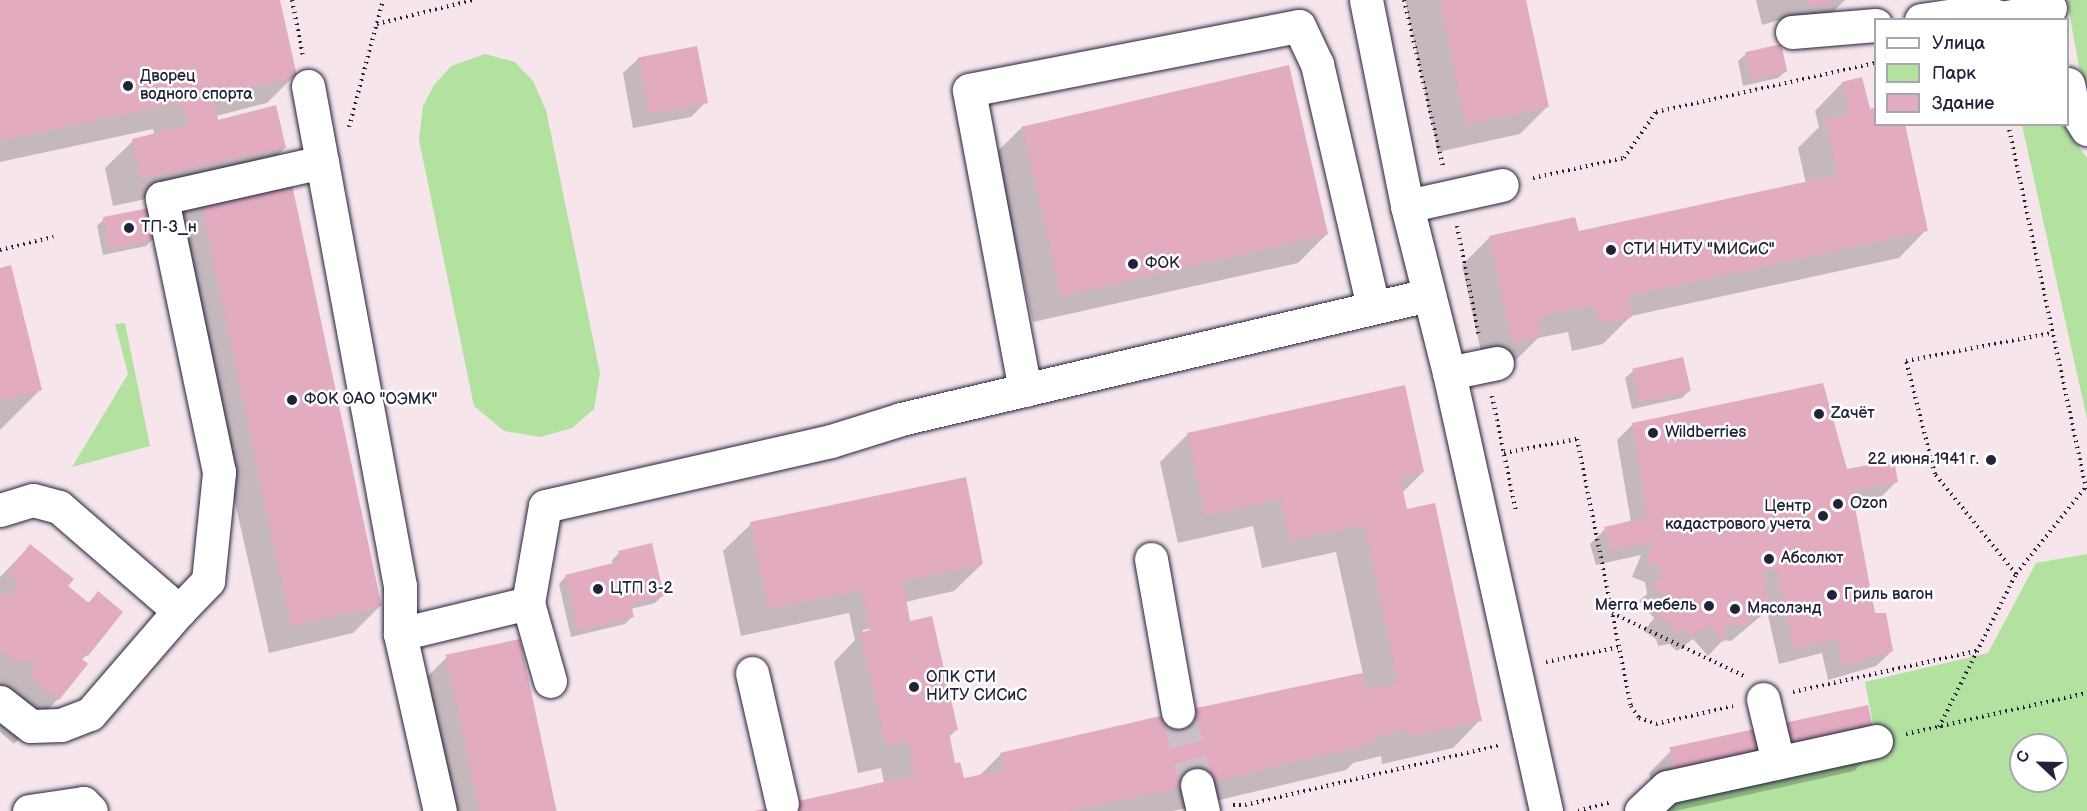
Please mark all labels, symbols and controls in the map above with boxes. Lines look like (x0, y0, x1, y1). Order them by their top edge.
legend (1874, 18, 2069, 126)
text: Улица (1932, 33, 1985, 54)
text: Парк (1932, 63, 1976, 84)
place label: Дворец водного спорта (140, 67, 253, 105)
marker: Дворец водного спорта (121, 79, 135, 93)
text: Здание (1932, 93, 1994, 114)
place label: ТП-3_н (141, 218, 197, 238)
marker: ТП-3_н (122, 221, 136, 235)
place label: СТИ НИТУ "МИСиС" (1623, 240, 1775, 260)
marker: СТИ НИТУ "МИСиС" (1604, 243, 1618, 257)
place label: ФОК (1145, 254, 1179, 274)
marker: ФОК (1126, 257, 1140, 271)
place label: ФОК ОАО "ОЭМК" (304, 390, 438, 410)
marker: ФОК ОАО "ОЭМК" (285, 393, 299, 407)
place label: Zачёт (1831, 404, 1875, 424)
marker: Zачёт (1812, 407, 1826, 421)
place label: Wildberries (1665, 423, 1746, 443)
marker: Wildberries (1646, 426, 1660, 440)
place label: 22 июня 1941 г. (1868, 450, 1979, 470)
marker: 22 июня 1941 г. (1984, 453, 1998, 467)
place label: Ozon (1850, 494, 1888, 514)
place label: Центр кадастрового учета (1665, 497, 1811, 535)
marker: Ozon (1831, 497, 1845, 511)
marker: Центр кадастрового учета (1816, 509, 1830, 523)
place label: Абсолют (1781, 549, 1844, 569)
marker: Абсолют (1762, 552, 1776, 566)
place label: ЦТП 3-2 (610, 579, 673, 599)
marker: ЦТП 3-2 (591, 582, 605, 596)
place label: Гриль вагон (1844, 585, 1933, 605)
marker: Гриль вагон (1825, 588, 1839, 602)
place label: Мегга мебель (1595, 596, 1697, 616)
marker: Мегга мебель (1702, 599, 1716, 613)
place label: Мясолэнд (1747, 599, 1821, 619)
marker: Мясолэнд (1728, 602, 1742, 616)
place label: ОПК СТИ НИТУ СИСиС (926, 668, 1027, 706)
marker: ОПК СТИ НИТУ СИСиС (907, 680, 921, 694)
north arrow (2009, 733, 2069, 793)
text: С (2013, 748, 2035, 766)

